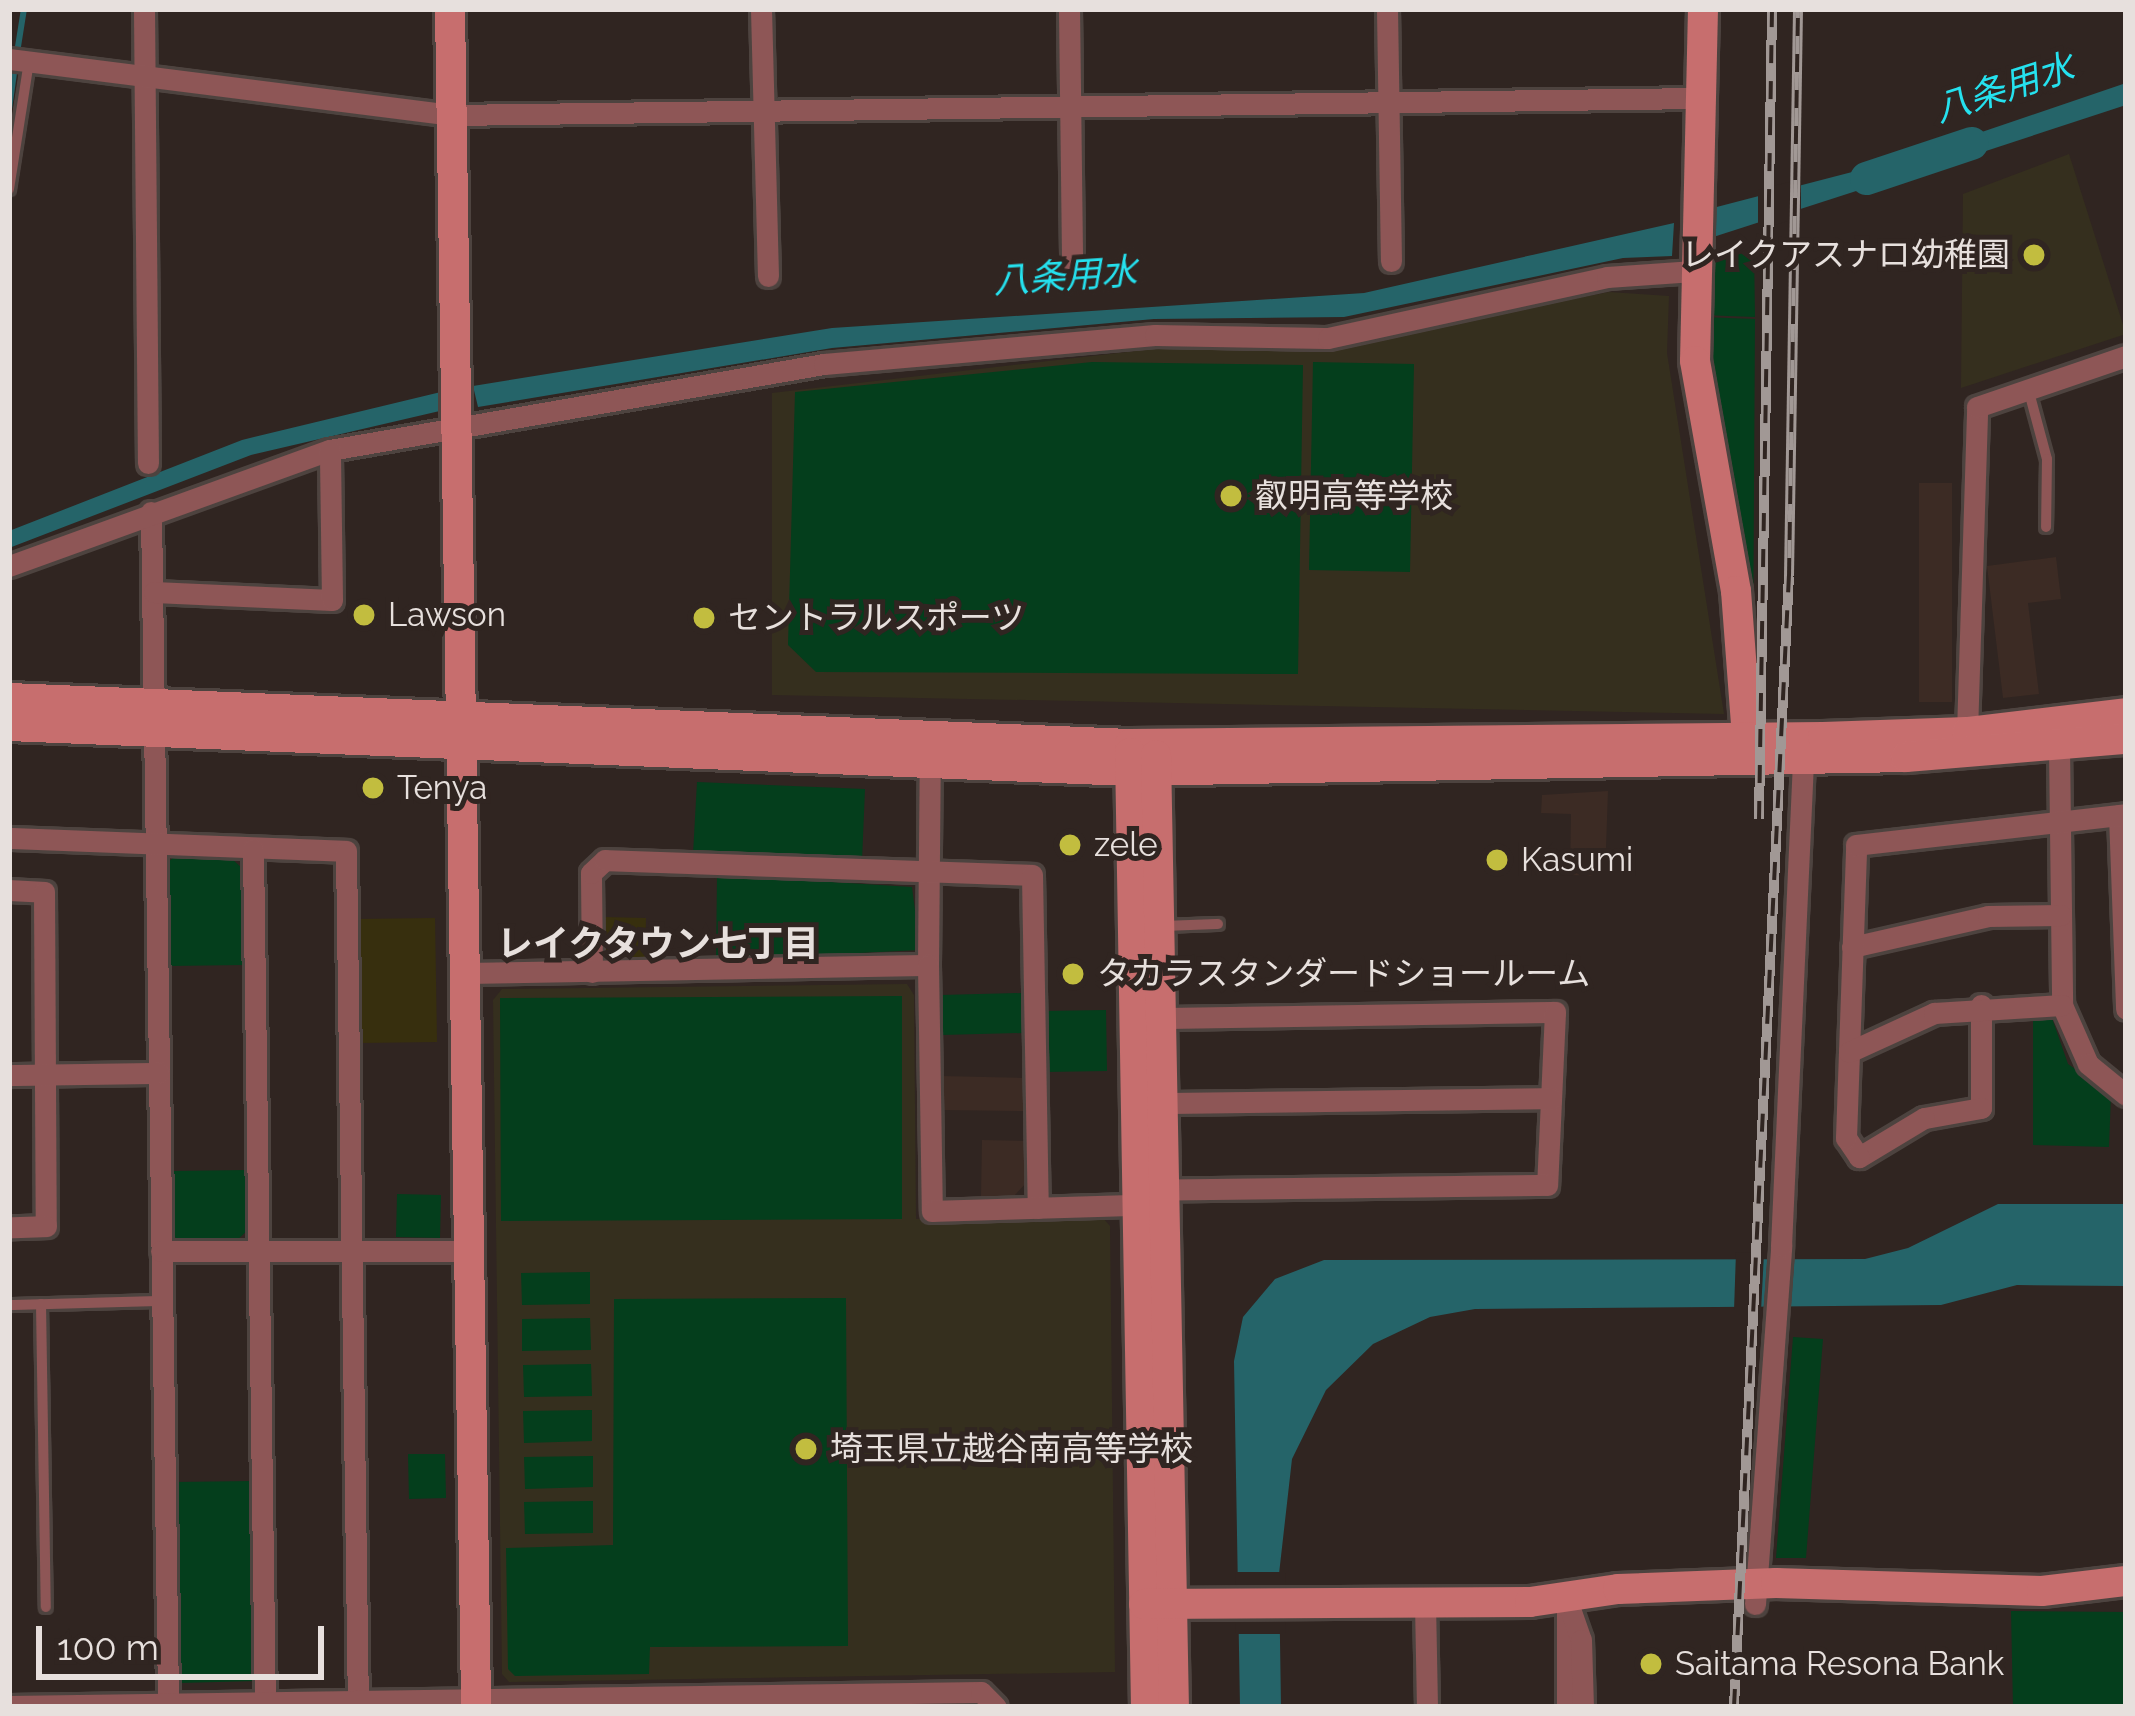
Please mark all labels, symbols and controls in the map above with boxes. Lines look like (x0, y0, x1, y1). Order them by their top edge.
water label: 八条用水 (1929, 45, 2079, 131)
place label: レイクアスナロ幼稚園 (1680, 235, 2010, 275)
marker: レイクアスナロ幼稚園 (2021, 242, 2047, 268)
water label: 八条用水 (992, 249, 1138, 303)
place label: 叡明高等学校 (1255, 476, 1453, 516)
marker: 叡明高等学校 (1218, 483, 1244, 509)
place label: Lawson (388, 595, 506, 635)
place label: セントラルスポーツ (728, 598, 1025, 638)
marker: Lawson (351, 602, 377, 628)
marker: セントラルスポーツ (691, 605, 717, 631)
place label: Tenya (397, 768, 487, 808)
marker: Tenya (360, 775, 386, 801)
place label: zele (1094, 825, 1158, 865)
marker: zele (1057, 832, 1083, 858)
place label: Kasumi (1521, 840, 1633, 880)
marker: Kasumi (1484, 847, 1510, 873)
district label: レイクタウン七丁目 (496, 922, 820, 966)
place label: タカラスタンダードショールーム (1097, 954, 1592, 994)
marker: タカラスタンダードショールーム (1060, 961, 1086, 987)
place label: 埼玉県立越谷南高等学校 (830, 1429, 1193, 1469)
marker: 埼玉県立越谷南高等学校 (793, 1436, 819, 1462)
scale bar (42, 1602, 330, 1676)
text: 100 m (57, 1626, 159, 1668)
place label: Saitama Resona Bank (1675, 1644, 2004, 1684)
marker: Saitama Resona Bank (1638, 1651, 1664, 1677)

